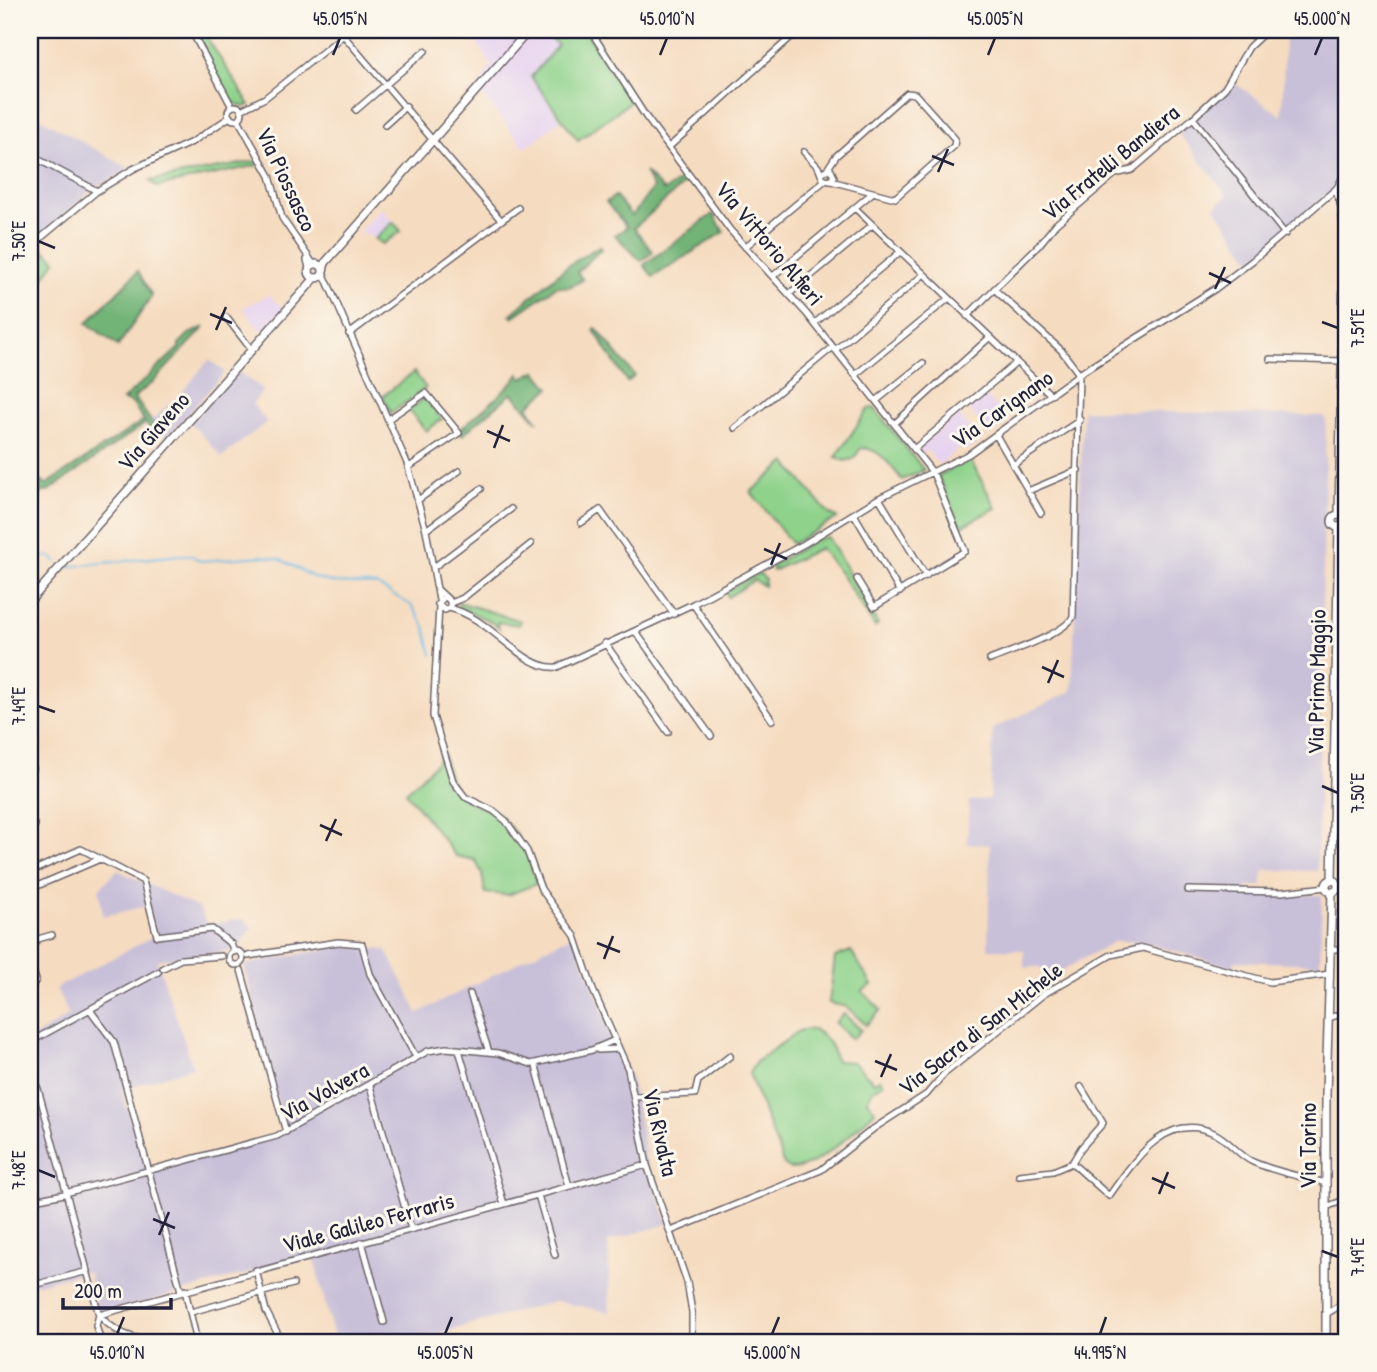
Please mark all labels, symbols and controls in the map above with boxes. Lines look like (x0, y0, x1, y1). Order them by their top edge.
text: 45.015°N (313, 6, 367, 31)
text: 45.010°N (640, 6, 694, 31)
text: 45.005°N (967, 6, 1023, 31)
text: 45.000°N (1294, 6, 1350, 31)
street label: Via Fratelli Bandiera (1035, 97, 1185, 227)
street label: Via Piossasco (249, 122, 325, 236)
street label: Via Vittorio Alfieri (709, 174, 831, 312)
text: 7.50°E (6, 221, 31, 261)
text: 7.51°E (1345, 308, 1370, 348)
street label: Via Carignano (945, 362, 1059, 454)
street label: Via Giaveno (110, 385, 196, 477)
street label: Via Primo Maggio (1299, 609, 1333, 755)
text: 7.49°E (6, 687, 31, 725)
text: 7.50°E (1345, 773, 1370, 813)
street label: Via Sacra di San Michele (891, 954, 1069, 1102)
street label: Via Volvera (274, 1054, 374, 1128)
street label: Via Rivalta (636, 1085, 686, 1179)
street label: Via Torino (1292, 1103, 1323, 1189)
text: 7.48°E (6, 1150, 31, 1190)
street label: Viale Galileo Ferraris (279, 1184, 457, 1260)
text: 7.49°E (1345, 1238, 1370, 1276)
scale bar (63, 1267, 172, 1311)
text: 200 m (74, 1276, 122, 1305)
text: 45.010°N (90, 1340, 144, 1365)
text: 45.005°N (417, 1340, 473, 1365)
text: 45.000°N (744, 1340, 800, 1365)
text: 44.995°N (1074, 1340, 1126, 1365)

